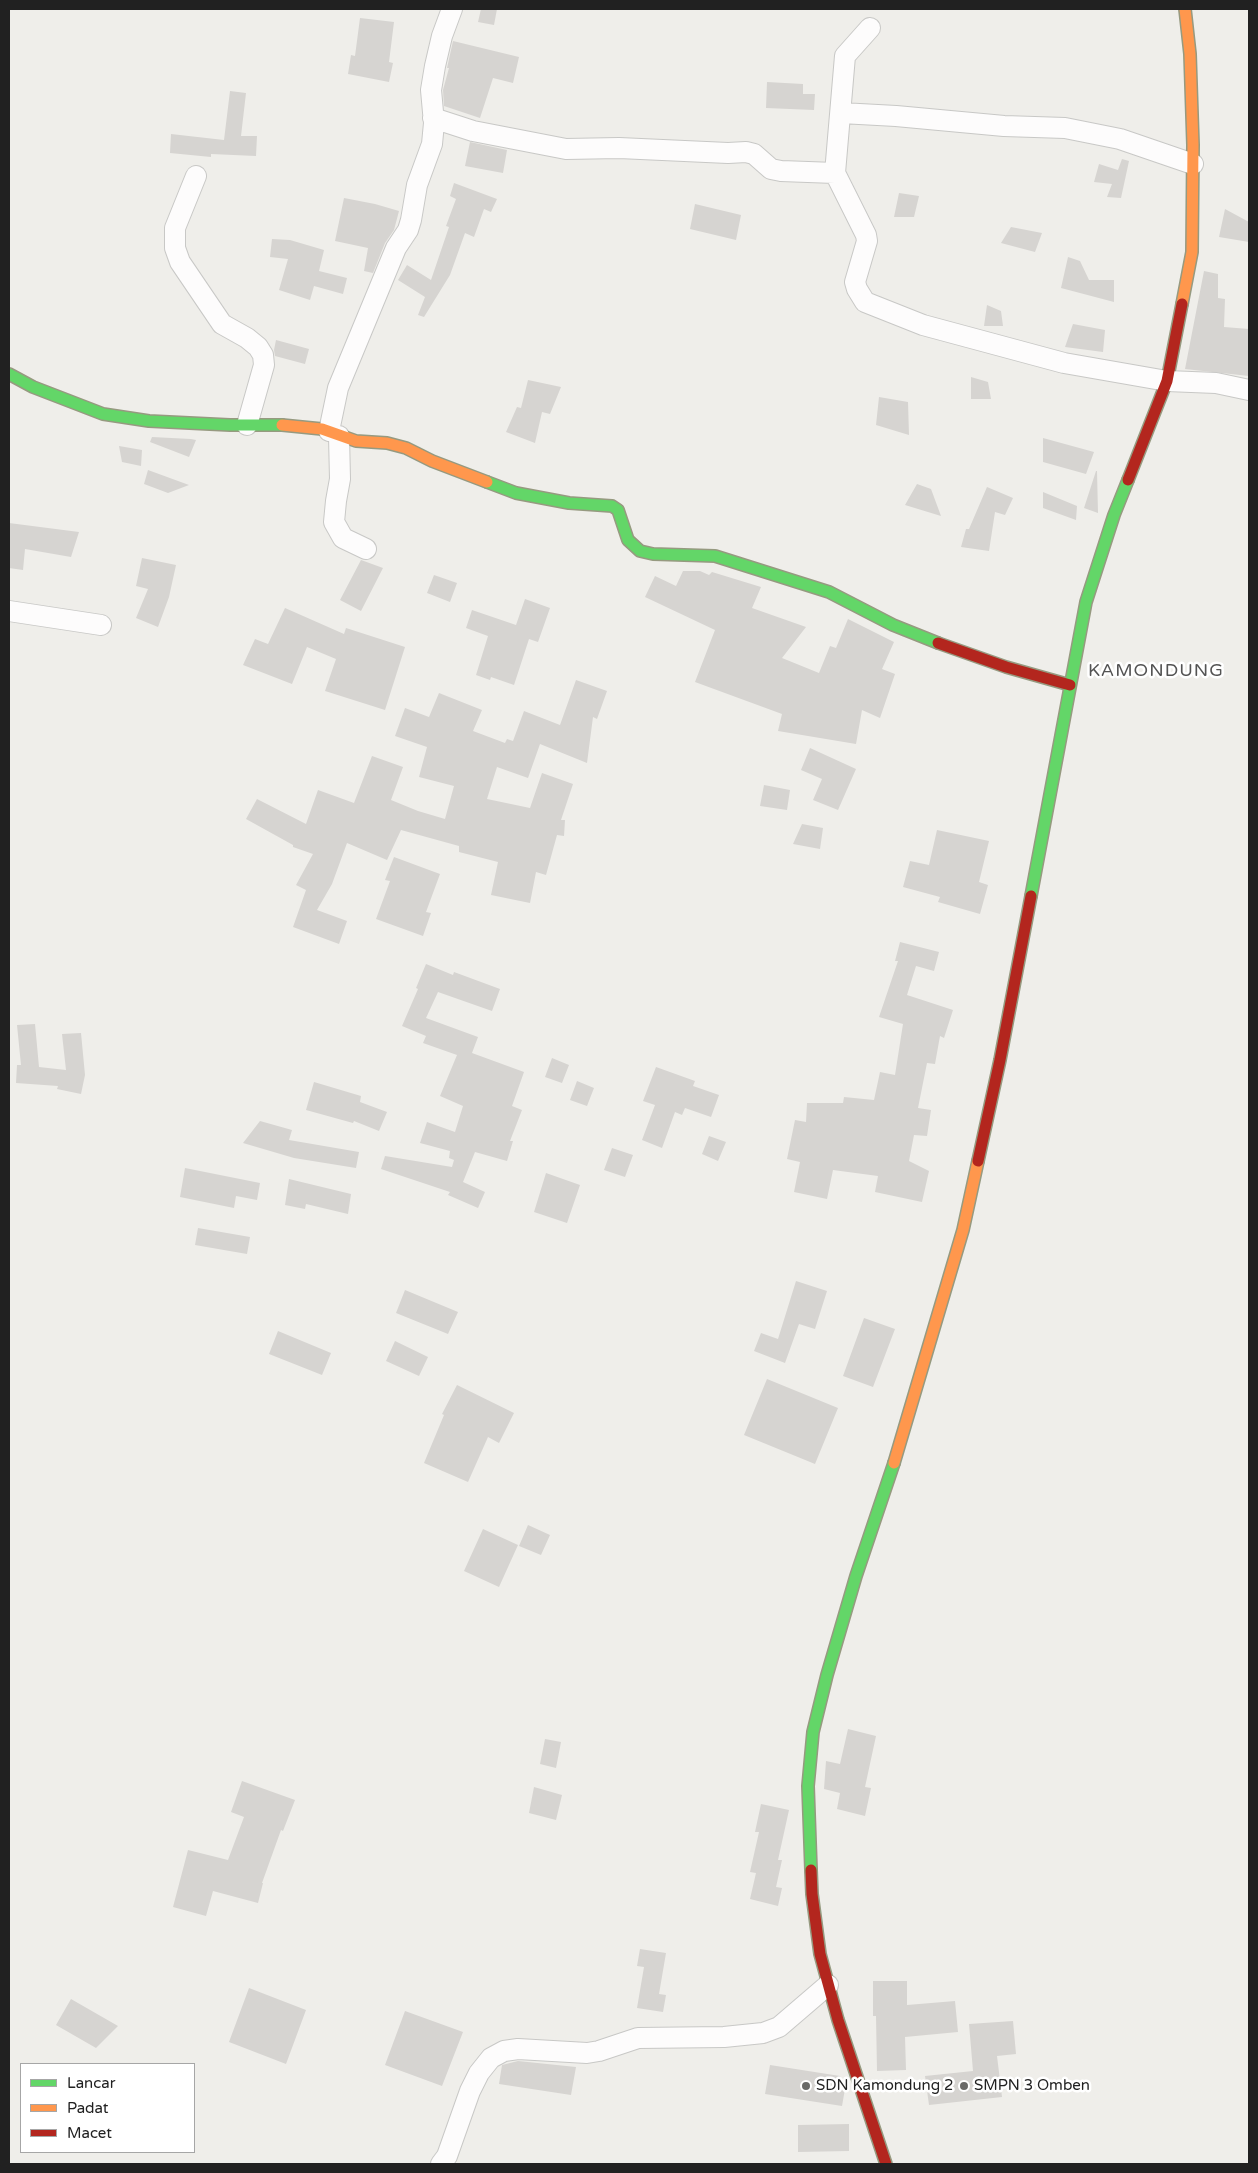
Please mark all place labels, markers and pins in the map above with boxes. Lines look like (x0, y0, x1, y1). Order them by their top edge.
place label: SDN Kamondung 2 (816, 2077, 953, 2095)
place label: SMPN 3 Omben (974, 2077, 1090, 2095)
marker: SDN Kamondung 2 (800, 2080, 812, 2092)
marker: SMPN 3 Omben (958, 2080, 970, 2092)

